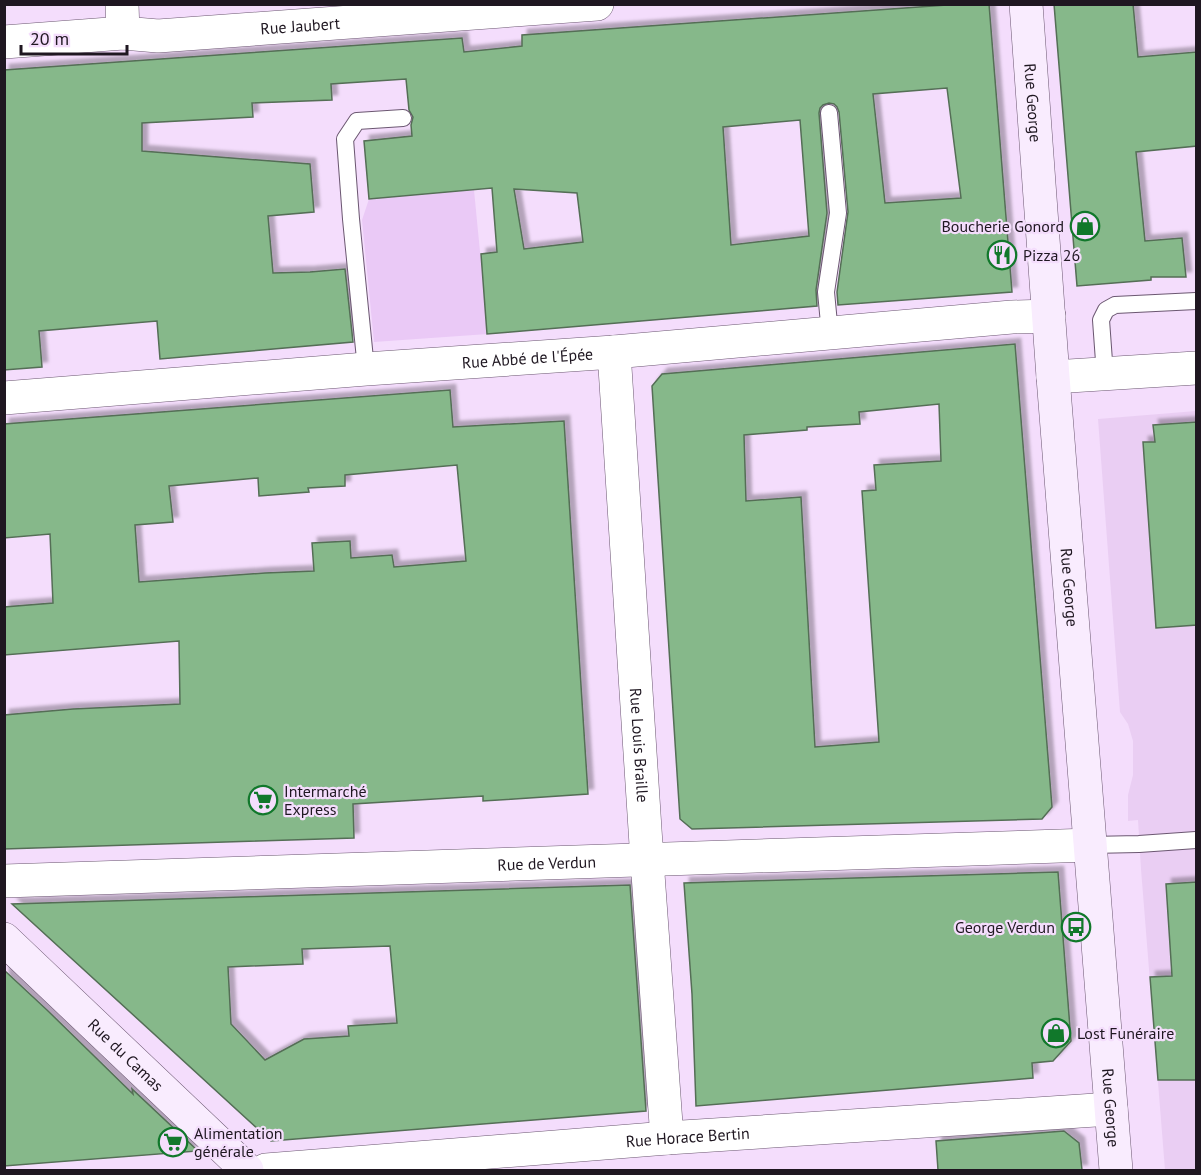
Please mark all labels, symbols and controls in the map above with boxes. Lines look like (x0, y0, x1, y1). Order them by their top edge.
street label: Rue Jaubert (260, 13, 341, 39)
scale bar (21, 18, 128, 56)
text: 20 m (30, 27, 69, 50)
street label: Rue George (1020, 63, 1046, 143)
shop icon: Boucherie Gonord (1069, 210, 1101, 242)
place label: Boucherie Gonord (941, 216, 1064, 236)
restaurant icon: Pizza 26 (986, 239, 1018, 271)
place label: Pizza 26 (1023, 245, 1080, 265)
street label: Rue Abbé de l'Épée (461, 343, 594, 372)
street label: Rue George (1057, 547, 1083, 627)
street label: Rue Louis Braille (626, 687, 653, 803)
place label: Intermarché Express (284, 781, 367, 819)
supermarket icon: Intermarché Express (247, 784, 279, 816)
street label: Rue de Verdun (497, 851, 596, 875)
bus stop icon: George Verdun (1060, 911, 1092, 943)
place label: George Verdun (955, 917, 1055, 937)
street label: Rue du Camas (84, 1014, 168, 1095)
shop icon: Lost Funéraire (1040, 1017, 1072, 1049)
place label: Lost Funéraire (1077, 1023, 1174, 1043)
street label: Rue George (1098, 1068, 1124, 1148)
place label: Alimentation générale (194, 1123, 283, 1161)
street label: Rue Horace Bertin (625, 1123, 750, 1151)
supermarket icon: Alimentation générale (157, 1126, 189, 1158)

